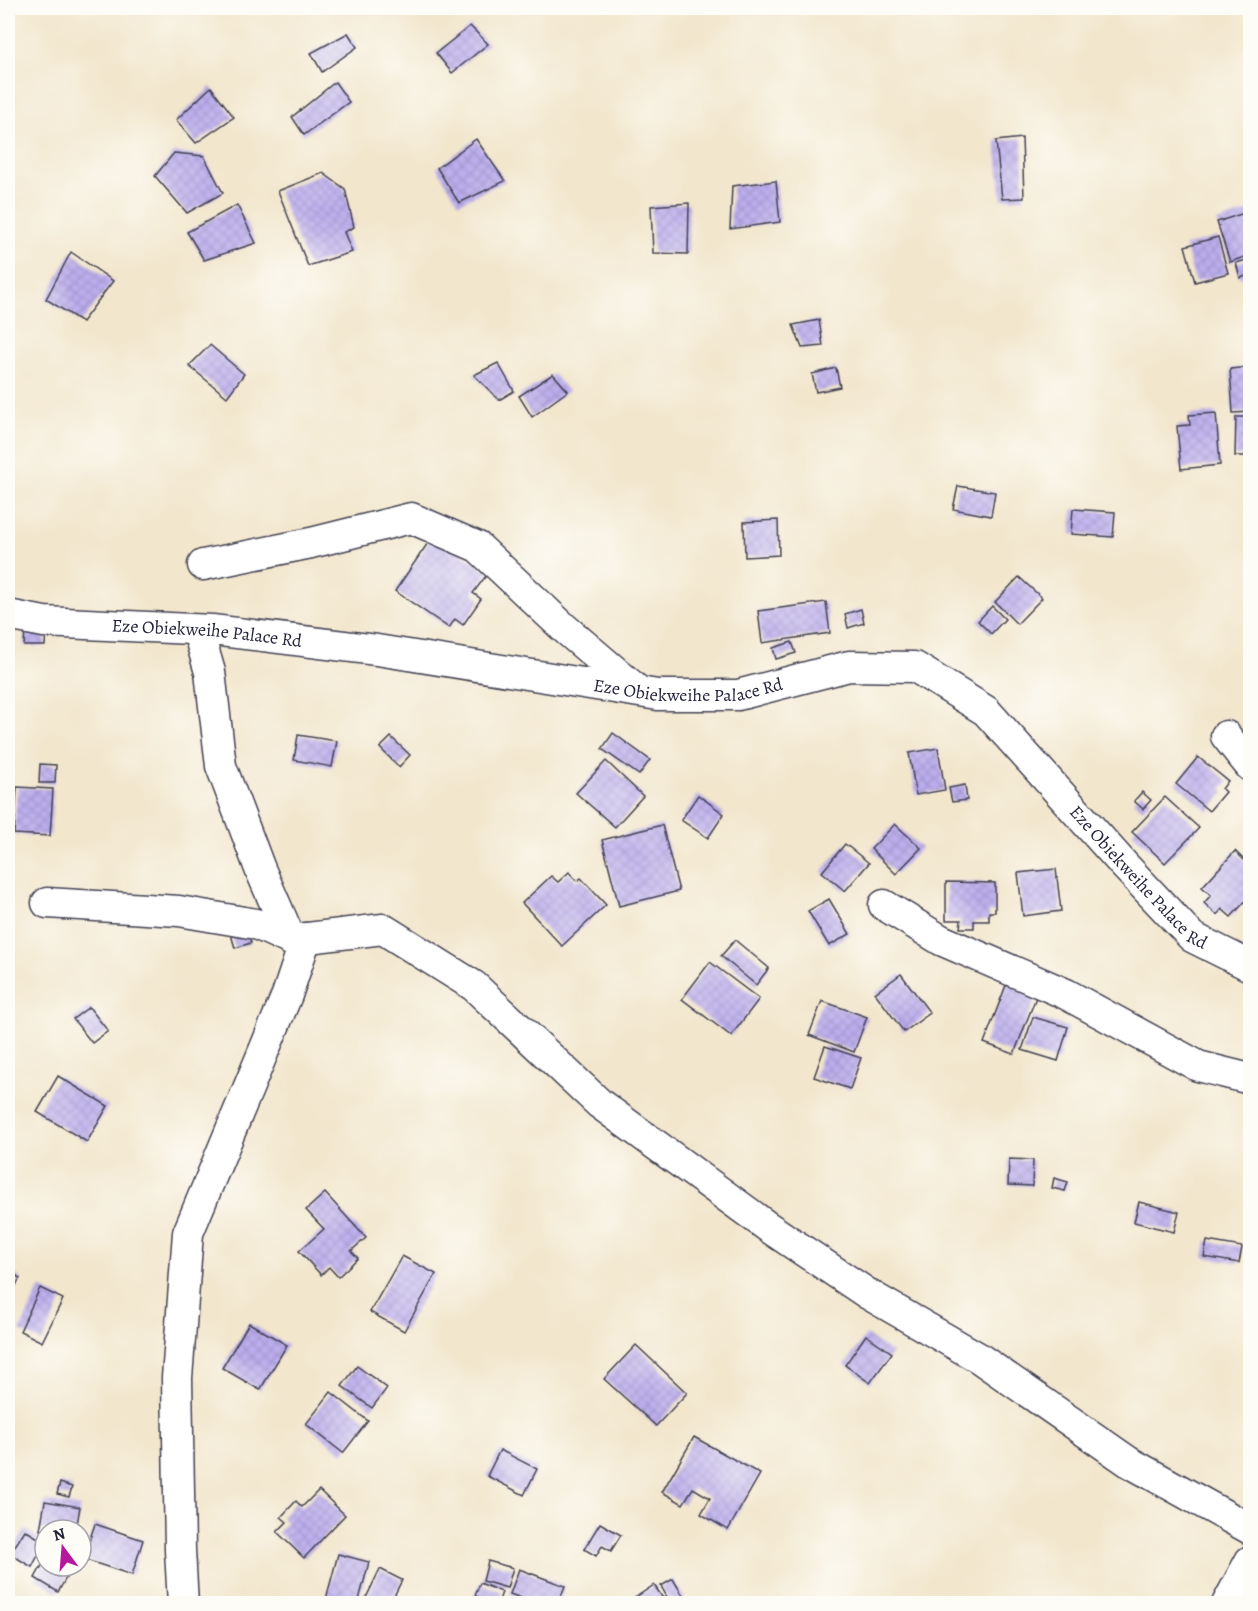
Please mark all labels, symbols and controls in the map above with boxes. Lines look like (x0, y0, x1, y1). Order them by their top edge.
street label: Eze Obiekweihe Palace Rd (111, 613, 304, 653)
street label: Eze Obiekweihe Palace Rd (592, 672, 786, 707)
street label: Eze Obiekweihe Palace Rd (1064, 800, 1212, 955)
north arrow (33, 1518, 93, 1578)
text: N (51, 1522, 68, 1547)

